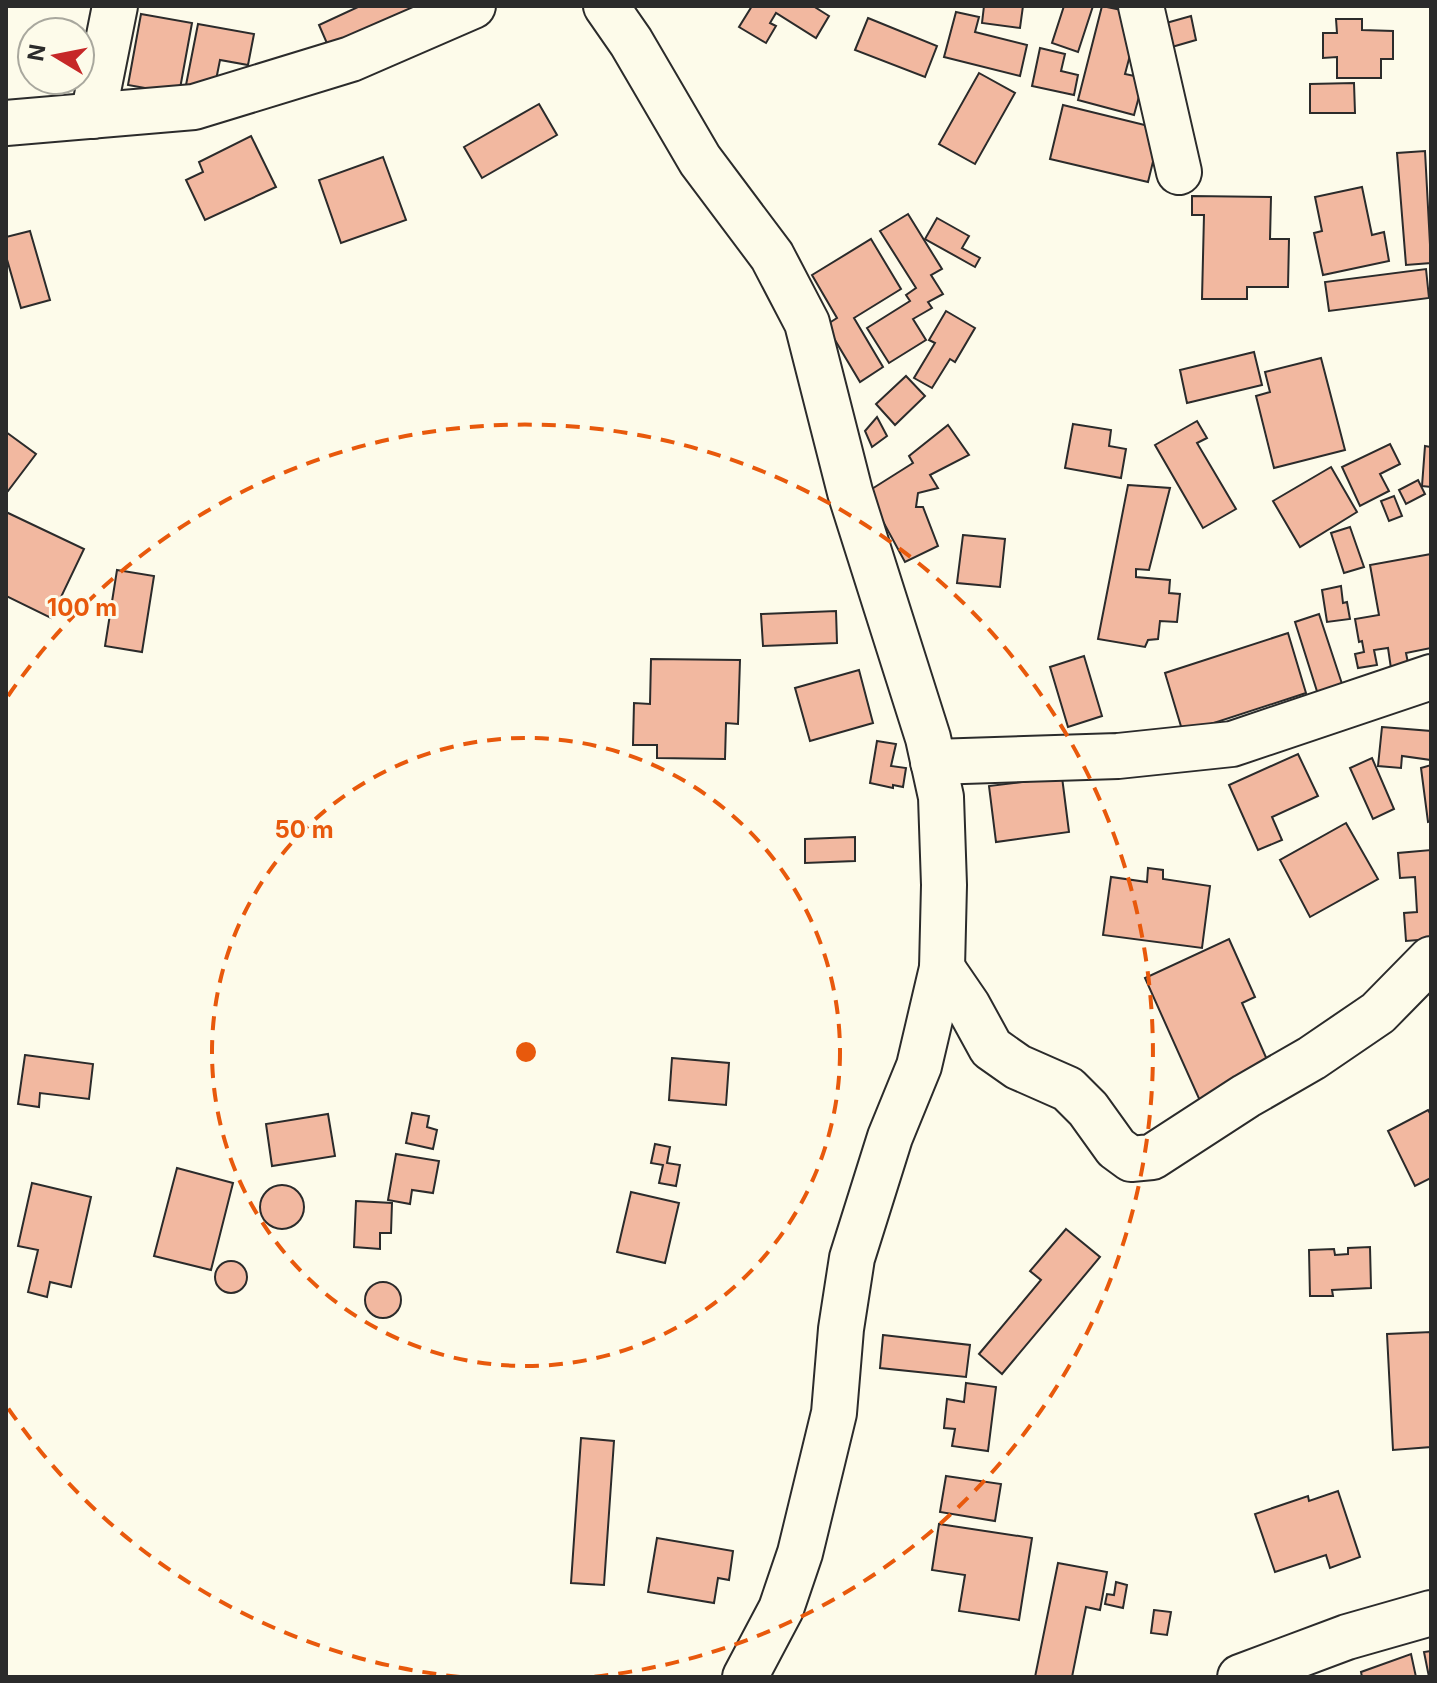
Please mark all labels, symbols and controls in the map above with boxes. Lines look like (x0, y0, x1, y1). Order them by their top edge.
north arrow (16, 16, 96, 96)
text: N (22, 42, 51, 63)
text: 100 m (47, 593, 117, 622)
text: 50 m (274, 815, 334, 844)
centre of rings (512, 1038, 540, 1066)

